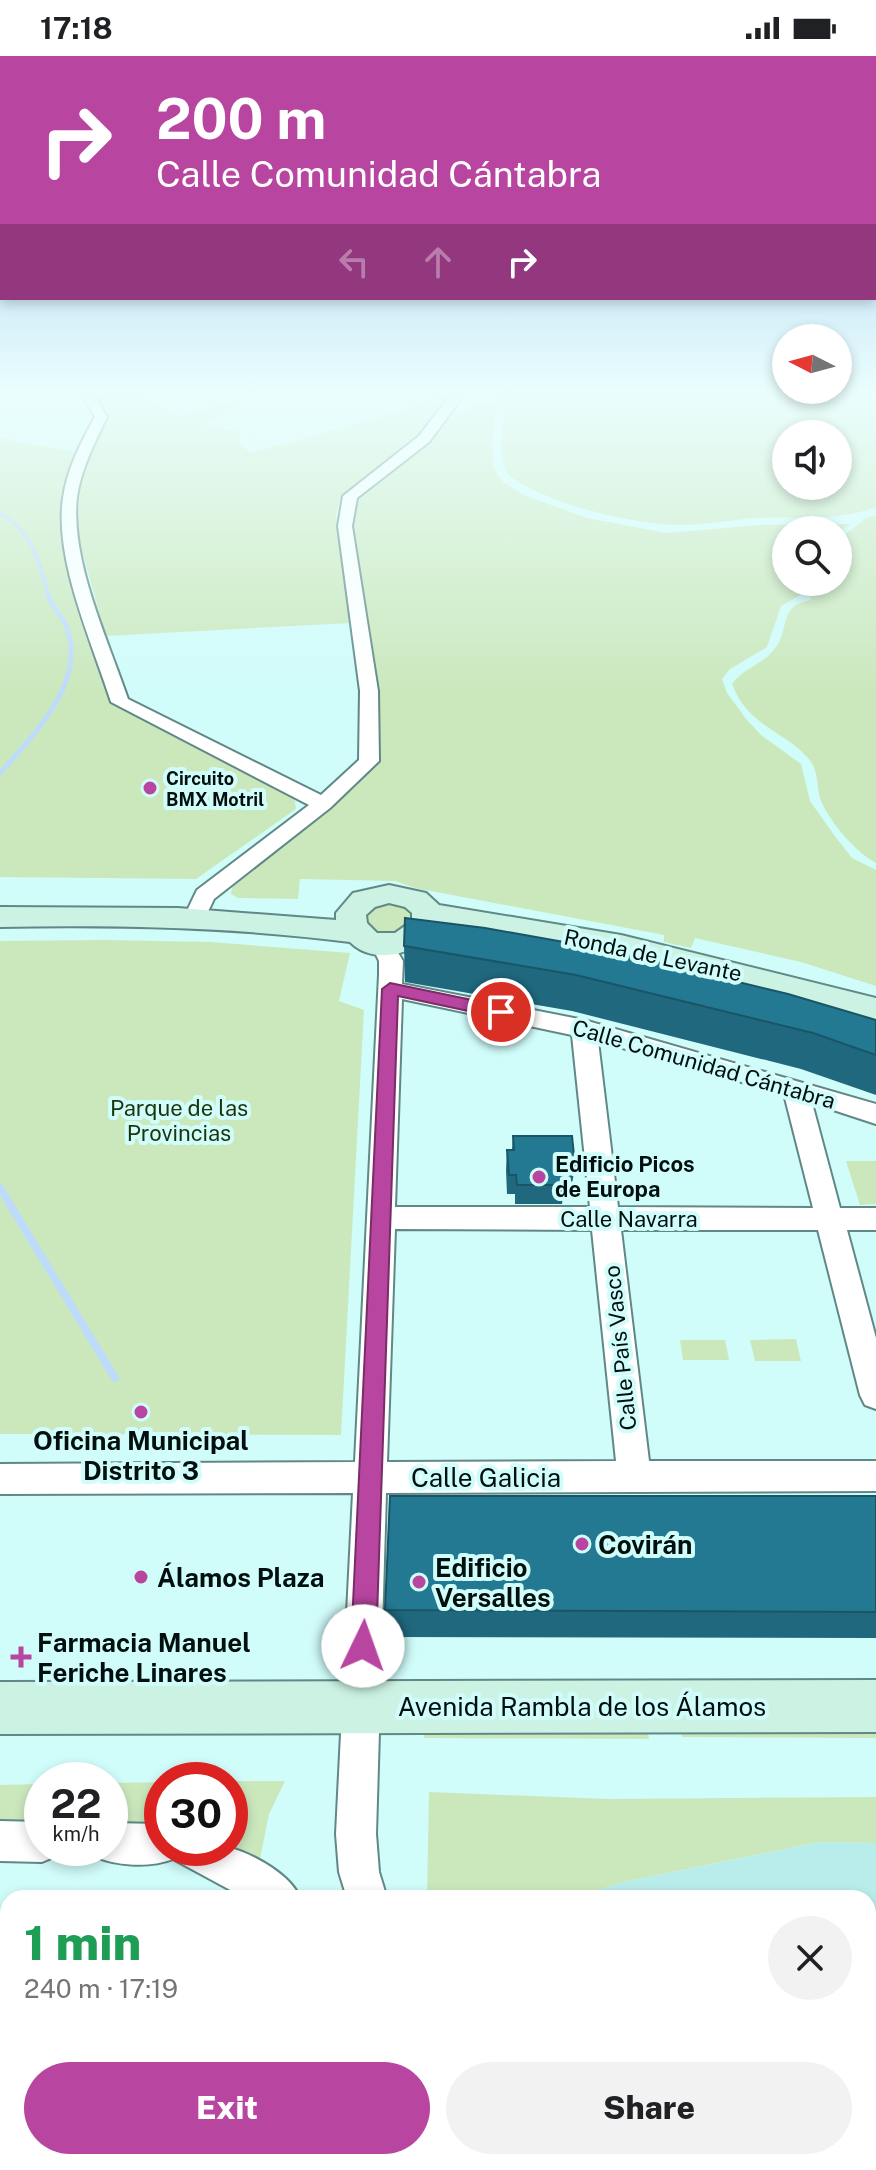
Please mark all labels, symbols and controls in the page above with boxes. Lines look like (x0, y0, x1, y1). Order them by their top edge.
text: 17:18 (40, 10, 113, 46)
text: 200 m (156, 86, 326, 152)
icon: right (24, 88, 128, 192)
text: Calle Comunidad Cántabra (156, 153, 601, 195)
icon: left (332, 240, 376, 284)
icon: ahead (416, 240, 460, 284)
icon: right (500, 240, 544, 284)
north arrow (772, 324, 852, 404)
map controls (772, 324, 852, 596)
button: sound (772, 420, 852, 500)
button: search (772, 516, 852, 596)
place label: Circuito BMX Motril (166, 768, 264, 810)
marker: Circuito BMX Motril (141, 779, 159, 797)
street label: Ronda de Levante (562, 923, 744, 987)
pin (467, 978, 535, 1046)
icon: arrive (479, 990, 523, 1034)
street label: Calle Comunidad Cántabra (570, 1014, 838, 1114)
park label: Parque de las Provincias (110, 1095, 248, 1146)
place label: Edificio Picos de Europa (555, 1151, 695, 1202)
marker: Edificio Picos de Europa (530, 1168, 548, 1186)
street label: Calle Navarra (560, 1206, 698, 1232)
street label: Calle País Vasco (598, 1264, 642, 1432)
marker: Oficina Municipal Distrito 3 (132, 1403, 150, 1421)
place label: Oficina Municipal Distrito 3 (33, 1425, 249, 1486)
street label: Calle Galicia (411, 1462, 561, 1493)
place label: Covirán (598, 1529, 692, 1560)
marker: Covirán (573, 1535, 591, 1553)
place label: Edificio Versalles (435, 1552, 551, 1613)
place label: Álamos Plaza (157, 1562, 325, 1593)
marker: Álamos Plaza (132, 1568, 150, 1586)
marker: Edificio Versalles (410, 1573, 428, 1591)
position arrow (321, 1604, 405, 1688)
place label: Farmacia Manuel Feriche Linares (37, 1627, 251, 1688)
marker: Farmacia Manuel Feriche Linares (12, 1648, 30, 1666)
street label: Avenida Rambla de los Álamos (398, 1691, 766, 1722)
speed limit sign: 30 (144, 1762, 248, 1866)
text: 22 (51, 1780, 101, 1827)
text: km/h (52, 1822, 100, 1846)
text: 1 min (24, 1914, 141, 1971)
button: close (768, 1916, 852, 2000)
text: 240 m · 17:19 (24, 1973, 178, 2004)
button: Exit (24, 2062, 430, 2154)
button: Share (446, 2062, 852, 2154)

